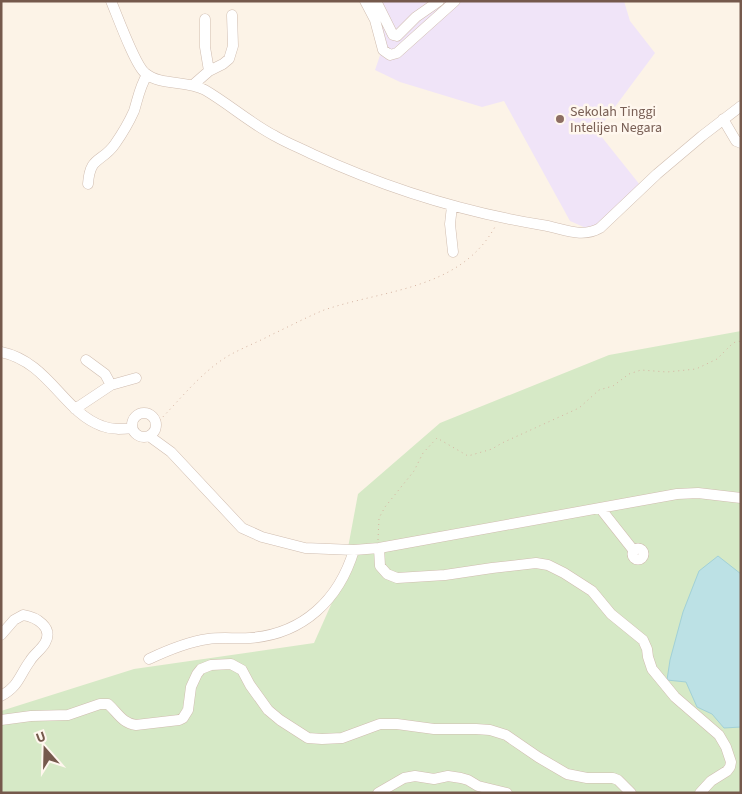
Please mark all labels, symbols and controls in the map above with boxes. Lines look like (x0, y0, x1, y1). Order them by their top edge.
place label: Sekolah Tinggi Intelijen Negara (570, 102, 662, 138)
marker: Sekolah Tinggi Intelijen Negara (554, 113, 566, 125)
north arrow (20, 724, 70, 774)
text: U (33, 727, 49, 749)

